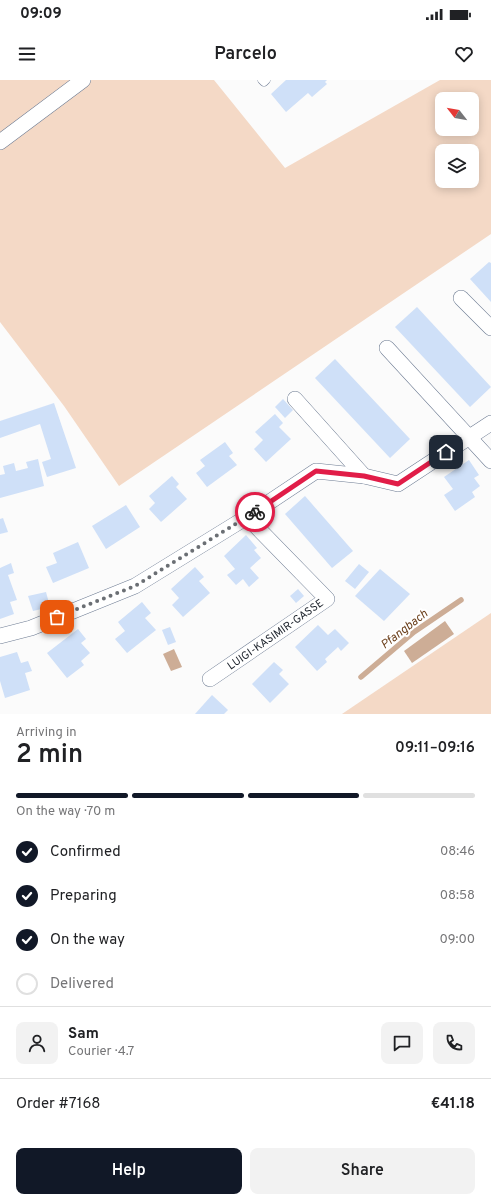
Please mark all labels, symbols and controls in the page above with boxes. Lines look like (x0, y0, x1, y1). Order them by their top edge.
text: 09:09 (20, 5, 62, 24)
icon: menu (16, 43, 38, 65)
text: Parcelo (214, 43, 277, 66)
icon: heart (453, 43, 475, 65)
north arrow (435, 92, 479, 136)
map controls (435, 92, 479, 188)
button: layers (435, 144, 479, 188)
pin (429, 435, 463, 469)
icon: home (435, 441, 457, 463)
courier (235, 492, 275, 532)
icon: bike (244, 501, 266, 523)
street label: LUIGI-KASIMIR-GASSE (225, 596, 326, 673)
pin (40, 600, 74, 634)
icon: bag (46, 606, 68, 628)
water label: Pfangbach (378, 606, 432, 653)
text: Arriving in (16, 725, 77, 741)
text: 2 min (16, 739, 83, 772)
text: 09:11–09:16 (395, 739, 475, 758)
text: On the way · 70 m (16, 804, 115, 820)
icon: check (16, 841, 38, 863)
text: Confirmed (50, 843, 121, 862)
text: 08:46 (440, 844, 475, 860)
icon: check (16, 885, 38, 907)
text: Preparing (50, 887, 117, 906)
text: 08:58 (440, 888, 475, 904)
icon: check (16, 929, 38, 951)
text: On the way (50, 931, 125, 950)
text: 09:00 (439, 932, 475, 948)
text: Delivered (50, 975, 114, 994)
button: person (16, 1022, 58, 1064)
button: chat (381, 1022, 423, 1064)
button: phone (433, 1022, 475, 1064)
text: Sam (68, 1025, 99, 1044)
text: Courier · 4.7 (68, 1044, 134, 1060)
text: Order #7168 (16, 1095, 101, 1114)
text: €41.18 (431, 1095, 475, 1114)
button: Help (16, 1148, 242, 1194)
button: Share (250, 1148, 475, 1194)

